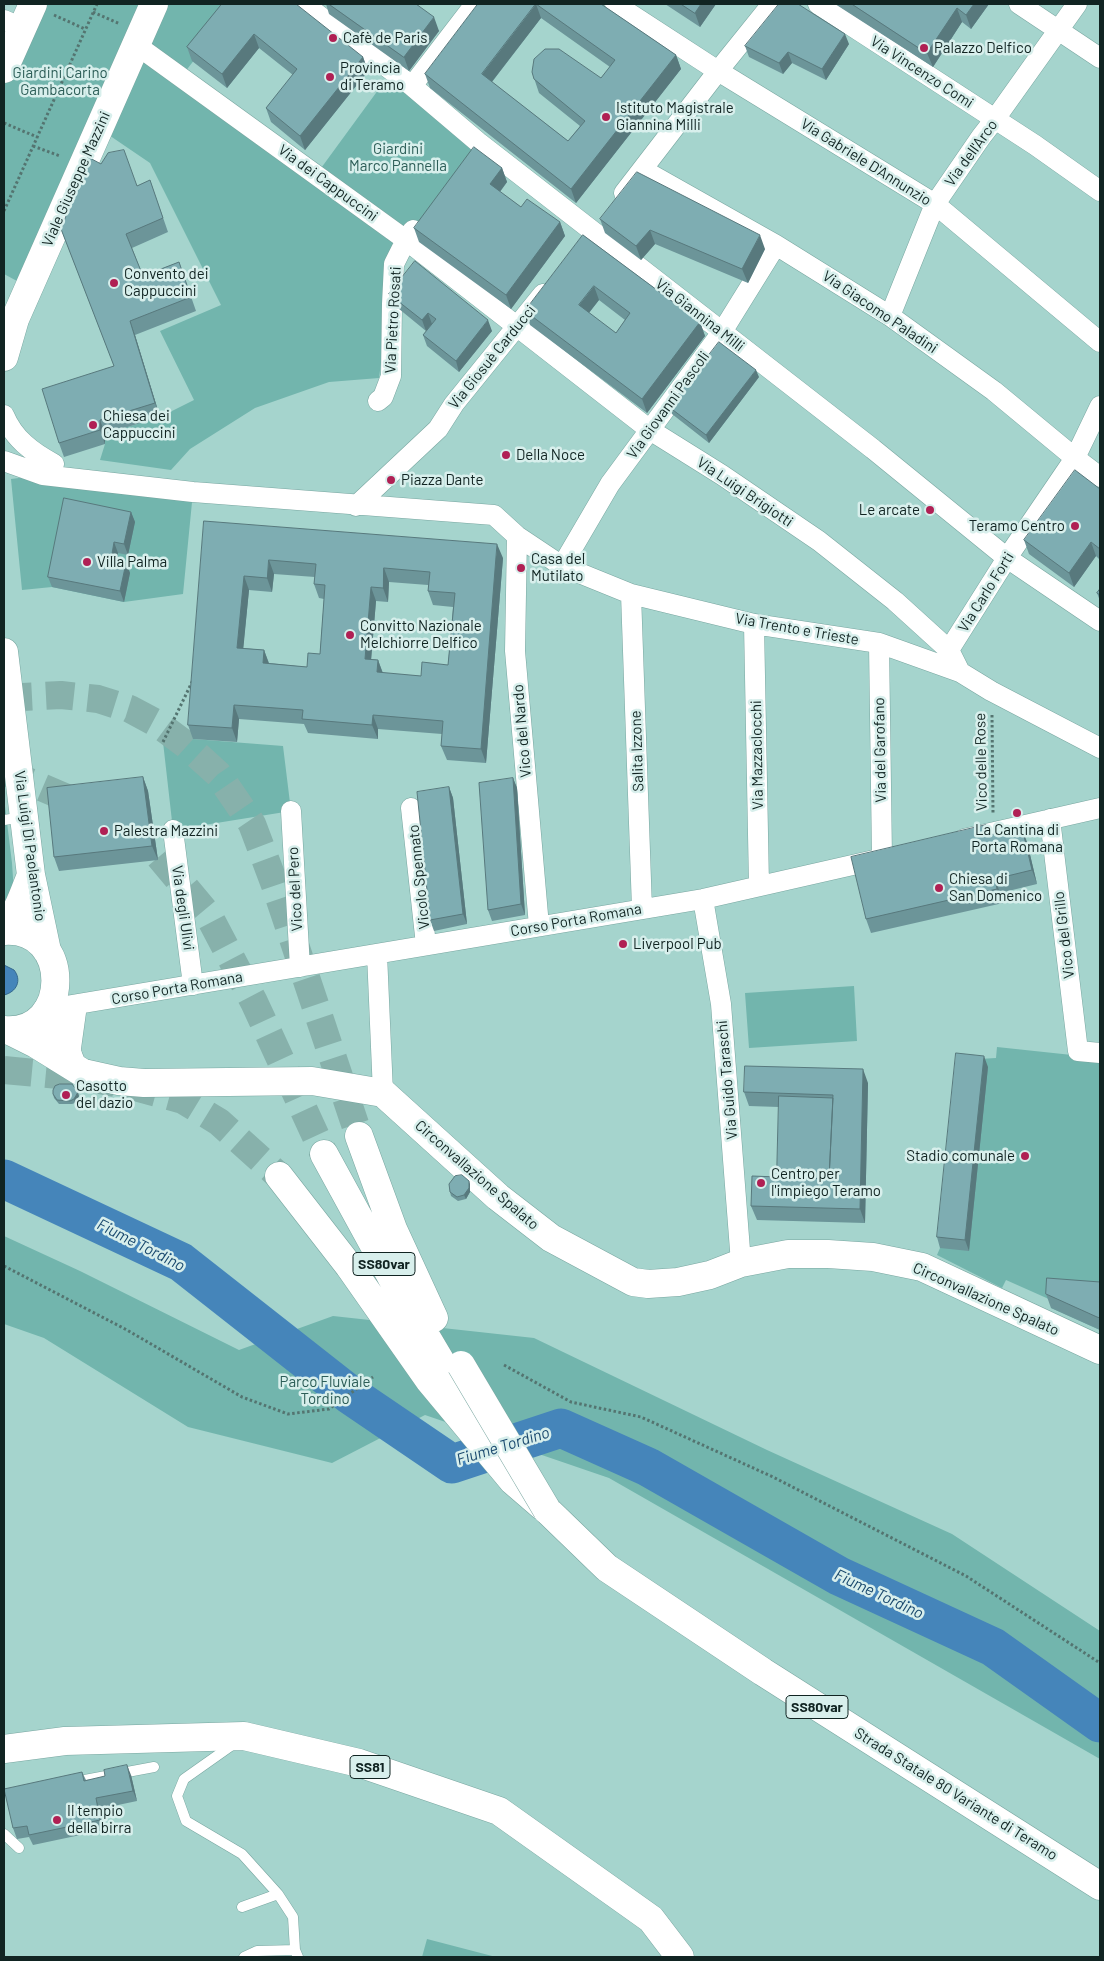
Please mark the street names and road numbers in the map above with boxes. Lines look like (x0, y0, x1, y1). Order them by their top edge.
street label: Via Vincenzo Comi (867, 32, 977, 112)
street label: Viale Giuseppe Mazzini (38, 109, 114, 249)
street label: Via Gabriele D'Annunzio (797, 115, 935, 209)
street label: Via dell'Arco (941, 116, 1001, 190)
street label: Via dei Cappuccini (275, 141, 381, 225)
street label: Via Pietro Rosati (381, 266, 405, 374)
street label: Via Giacomo Paladini (819, 267, 941, 357)
street label: Via Giannina Milli (652, 275, 748, 355)
street label: Via Giosuè Carducci (445, 301, 539, 413)
street label: Via Giovanni Pascoli (623, 348, 713, 462)
street label: Via Luigi Brigiotti (694, 453, 796, 531)
street label: Via Carlo Forti (954, 549, 1018, 635)
street label: Via Trento e Trieste (734, 609, 860, 649)
street label: Vico del Nardo (509, 684, 535, 778)
street label: Via del Garofano (870, 697, 890, 803)
street label: Via Mazzaclocchi (747, 700, 767, 810)
street label: Salita Izzone (627, 710, 647, 792)
street label: Vico delle Rose (971, 713, 991, 811)
street label: Via Luigi Di Paolantonio (11, 769, 49, 923)
street label: Vicolo Spennato (405, 824, 433, 930)
street label: Vico del Pero (284, 846, 306, 932)
street label: Via degli Ulivi (168, 864, 198, 952)
street label: Vico del Grillo (1050, 890, 1078, 980)
street label: Corso Porta Romana (509, 900, 643, 940)
street label: Corso Porta Romana (110, 968, 244, 1008)
street label: Via Guido Taraschi (713, 1020, 741, 1140)
street label: Circonvallazione Spalato (411, 1116, 543, 1234)
road number: SS80var (353, 1252, 415, 1276)
street label: Circonvallazione Spalato (910, 1259, 1062, 1339)
road number: SS80var (786, 1695, 848, 1718)
street label: Strada Statale 80 Variante di Teramo (851, 1724, 1061, 1864)
road number: SS81 (350, 1755, 390, 1778)

